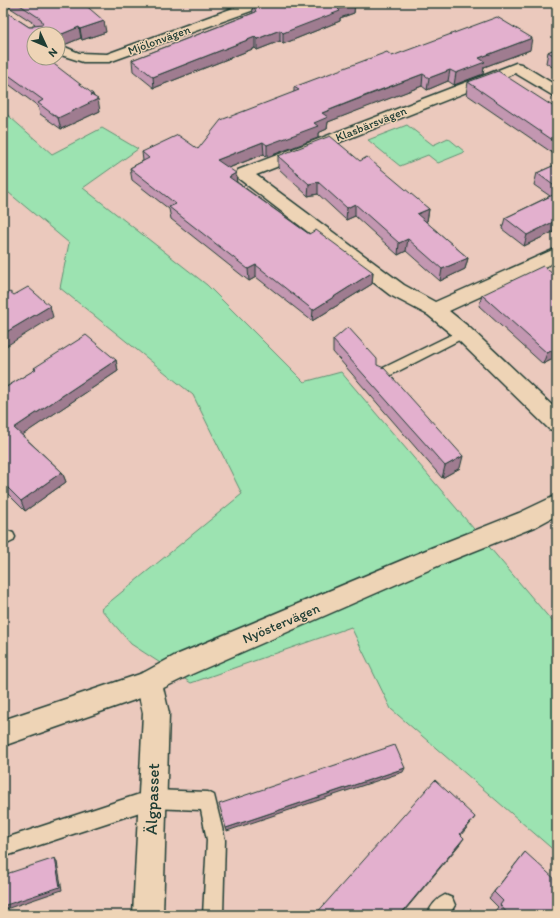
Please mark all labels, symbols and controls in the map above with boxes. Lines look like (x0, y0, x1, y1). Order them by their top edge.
street label: Mjölonvägen (126, 22, 192, 58)
north arrow (26, 26, 66, 66)
text: N (46, 45, 60, 60)
street label: Klasbärsvägen (333, 103, 409, 145)
street label: Nyöstervägen (240, 599, 323, 647)
street label: Älgpasset (141, 763, 163, 835)

